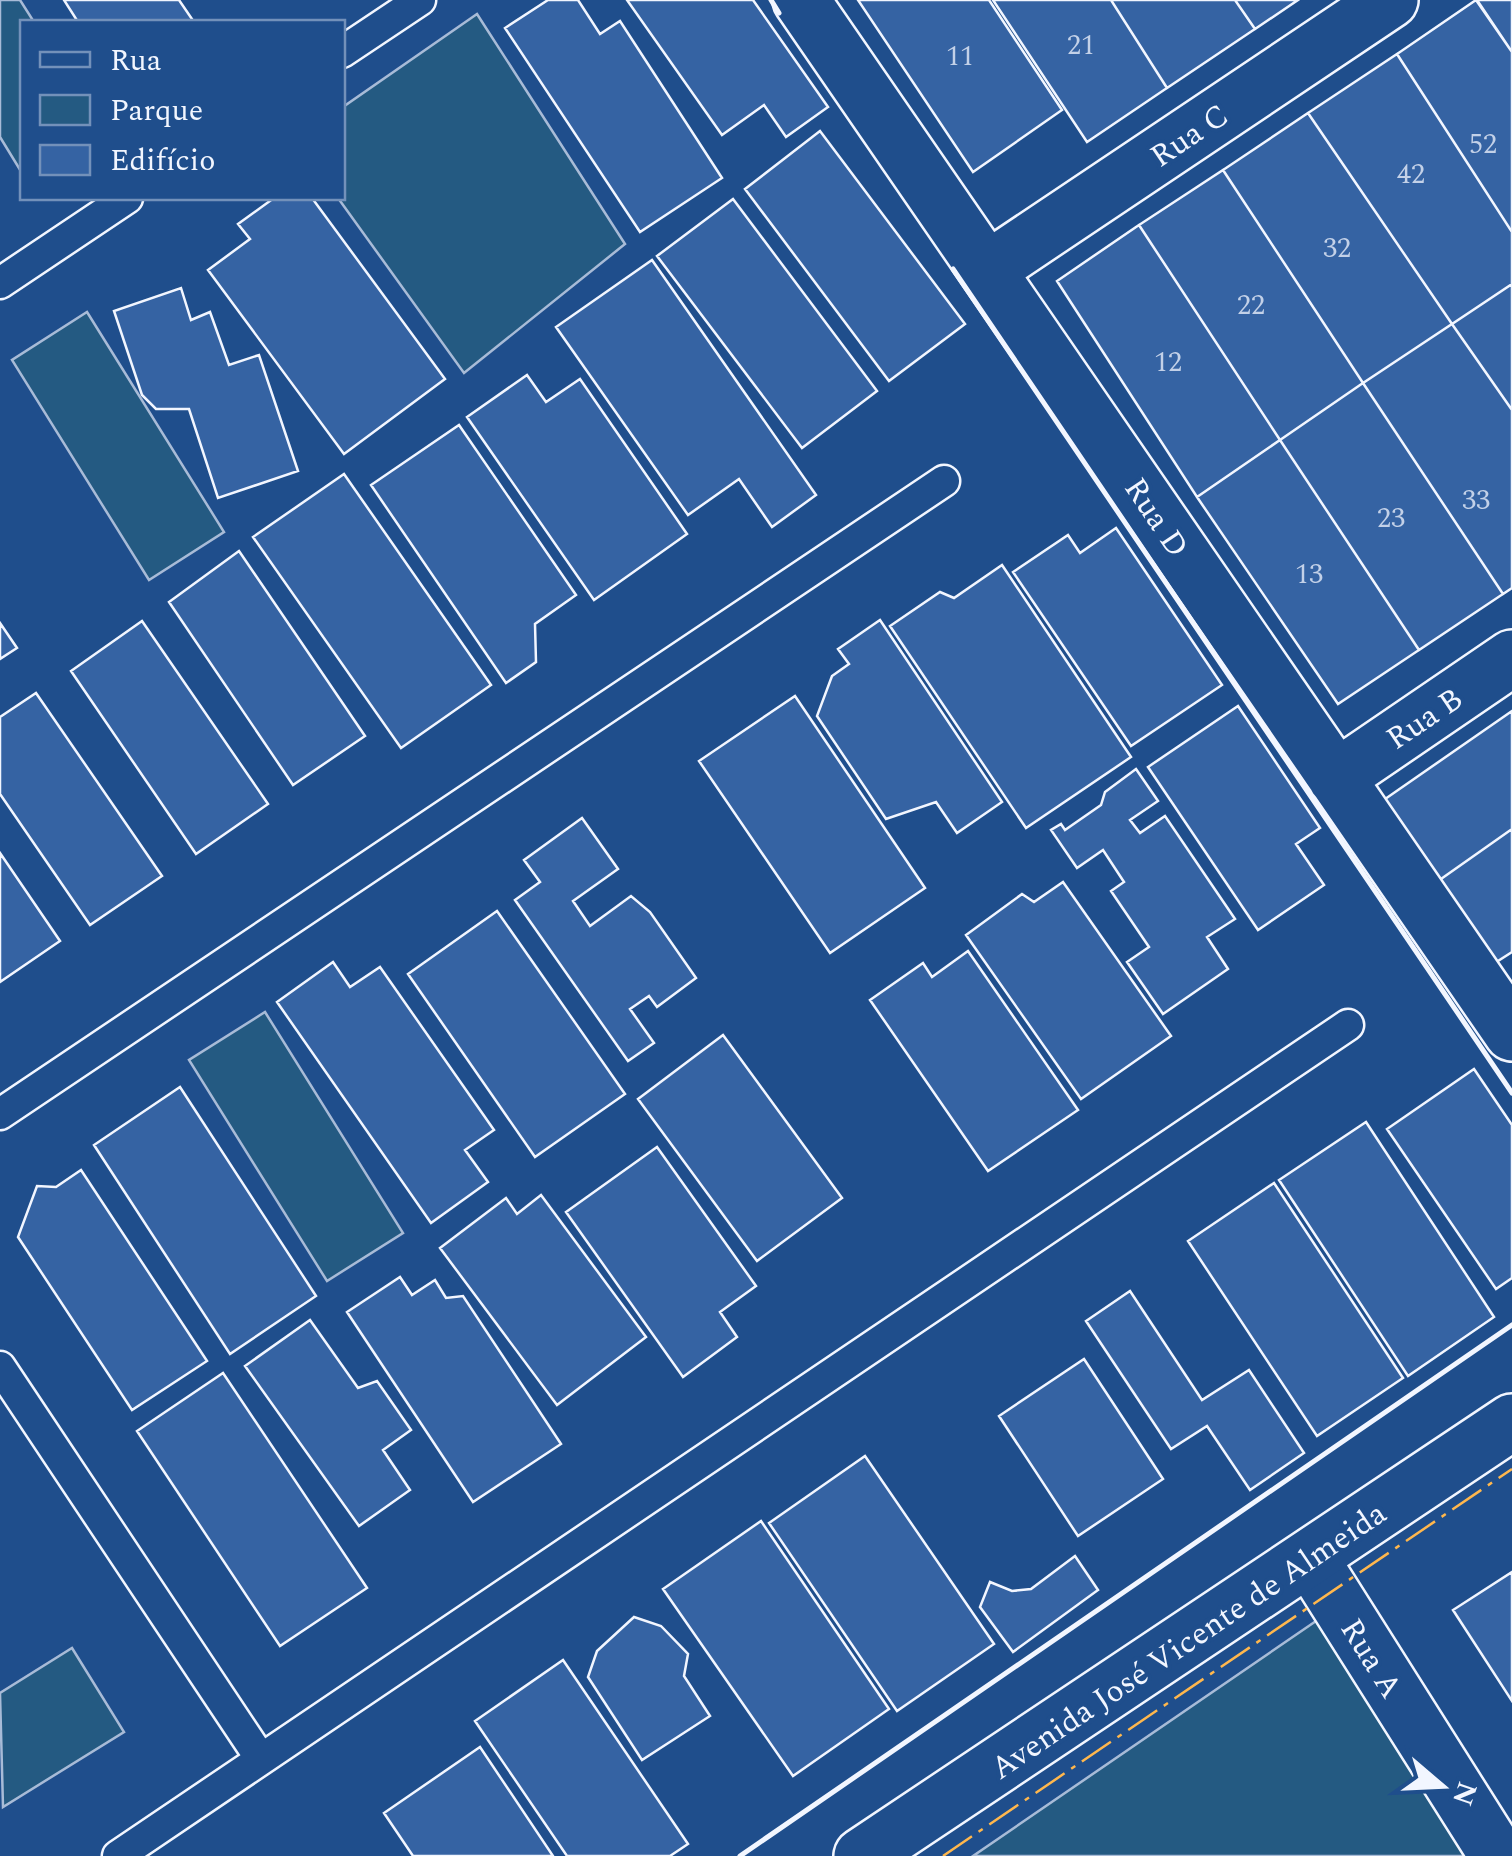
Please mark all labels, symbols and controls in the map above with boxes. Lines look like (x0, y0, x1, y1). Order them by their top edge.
legend (20, 20, 345, 200)
house number: 21 (1067, 24, 1095, 67)
house number: 11 (946, 35, 974, 78)
text: Rua (110, 38, 162, 84)
text: Parque (110, 88, 203, 134)
street label: Rua C (1140, 92, 1239, 181)
house number: 52 (1469, 123, 1497, 166)
text: Edifício (110, 138, 215, 184)
house number: 42 (1397, 153, 1425, 196)
house number: 32 (1323, 227, 1351, 270)
house number: 22 (1237, 284, 1265, 327)
house number: 12 (1154, 341, 1182, 384)
street label: Rua D (1111, 468, 1201, 568)
house number: 33 (1462, 479, 1490, 522)
house number: 23 (1377, 497, 1405, 540)
house number: 13 (1295, 553, 1323, 596)
street label: Rua B (1376, 675, 1473, 763)
street label: Avenida José Vicente de Almeida (981, 1490, 1397, 1793)
street label: Rua A (1327, 1609, 1414, 1709)
north arrow (1392, 1736, 1492, 1836)
text: N (1440, 1776, 1488, 1811)

